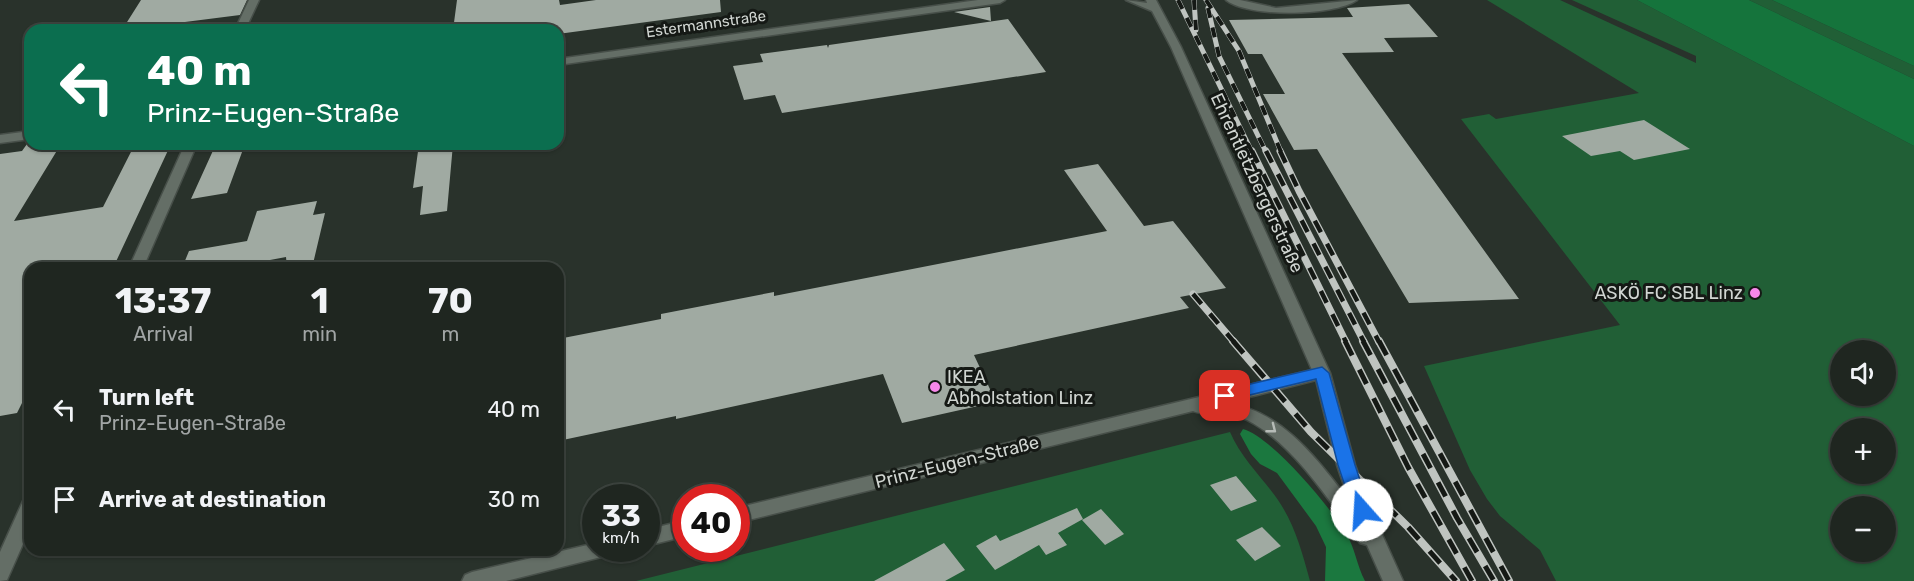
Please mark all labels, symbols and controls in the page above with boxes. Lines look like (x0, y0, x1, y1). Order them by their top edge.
street label: Estermannstraße (645, 7, 767, 41)
text: 40 m (147, 46, 252, 96)
icon: left (48, 48, 126, 126)
street label: Ehrentletzbergerstraße (1206, 90, 1308, 276)
text: Prinz-Eugen-Straße (147, 97, 399, 129)
text: 13:37 (115, 279, 211, 322)
text: 1 (311, 279, 329, 322)
text: 70 (428, 279, 473, 322)
place label: ASKÖ FC SBL Linz (1594, 282, 1743, 304)
marker: ASKÖ FC SBL Linz (1748, 286, 1762, 300)
text: Arrival (133, 322, 193, 346)
text: min (302, 322, 337, 346)
text: m (442, 322, 459, 346)
map controls (1830, 340, 1896, 562)
button: sound (1830, 340, 1896, 406)
place label: IKEA Abholstation Linz (947, 366, 1093, 409)
pin (1199, 370, 1250, 421)
icon: arrive (1208, 379, 1241, 412)
marker: IKEA Abholstation Linz (928, 380, 942, 394)
text: Turn left (99, 384, 194, 411)
icon: left (48, 393, 81, 426)
text: 40 m (487, 396, 540, 423)
text: Prinz-Eugen-Straße (99, 411, 286, 435)
button: + (1830, 418, 1896, 484)
one-way arrow (1265, 421, 1276, 432)
street label: Prinz-Eugen-Straße (873, 431, 1041, 493)
position arrow (1330, 478, 1394, 542)
icon: arrive (48, 483, 81, 516)
speed limit sign: 40 (672, 484, 750, 562)
text: Arrive at destination (99, 486, 326, 513)
text: 30 m (488, 486, 540, 513)
button: − (1830, 496, 1896, 562)
text: 33 (601, 498, 641, 534)
text: km/h (602, 529, 640, 547)

